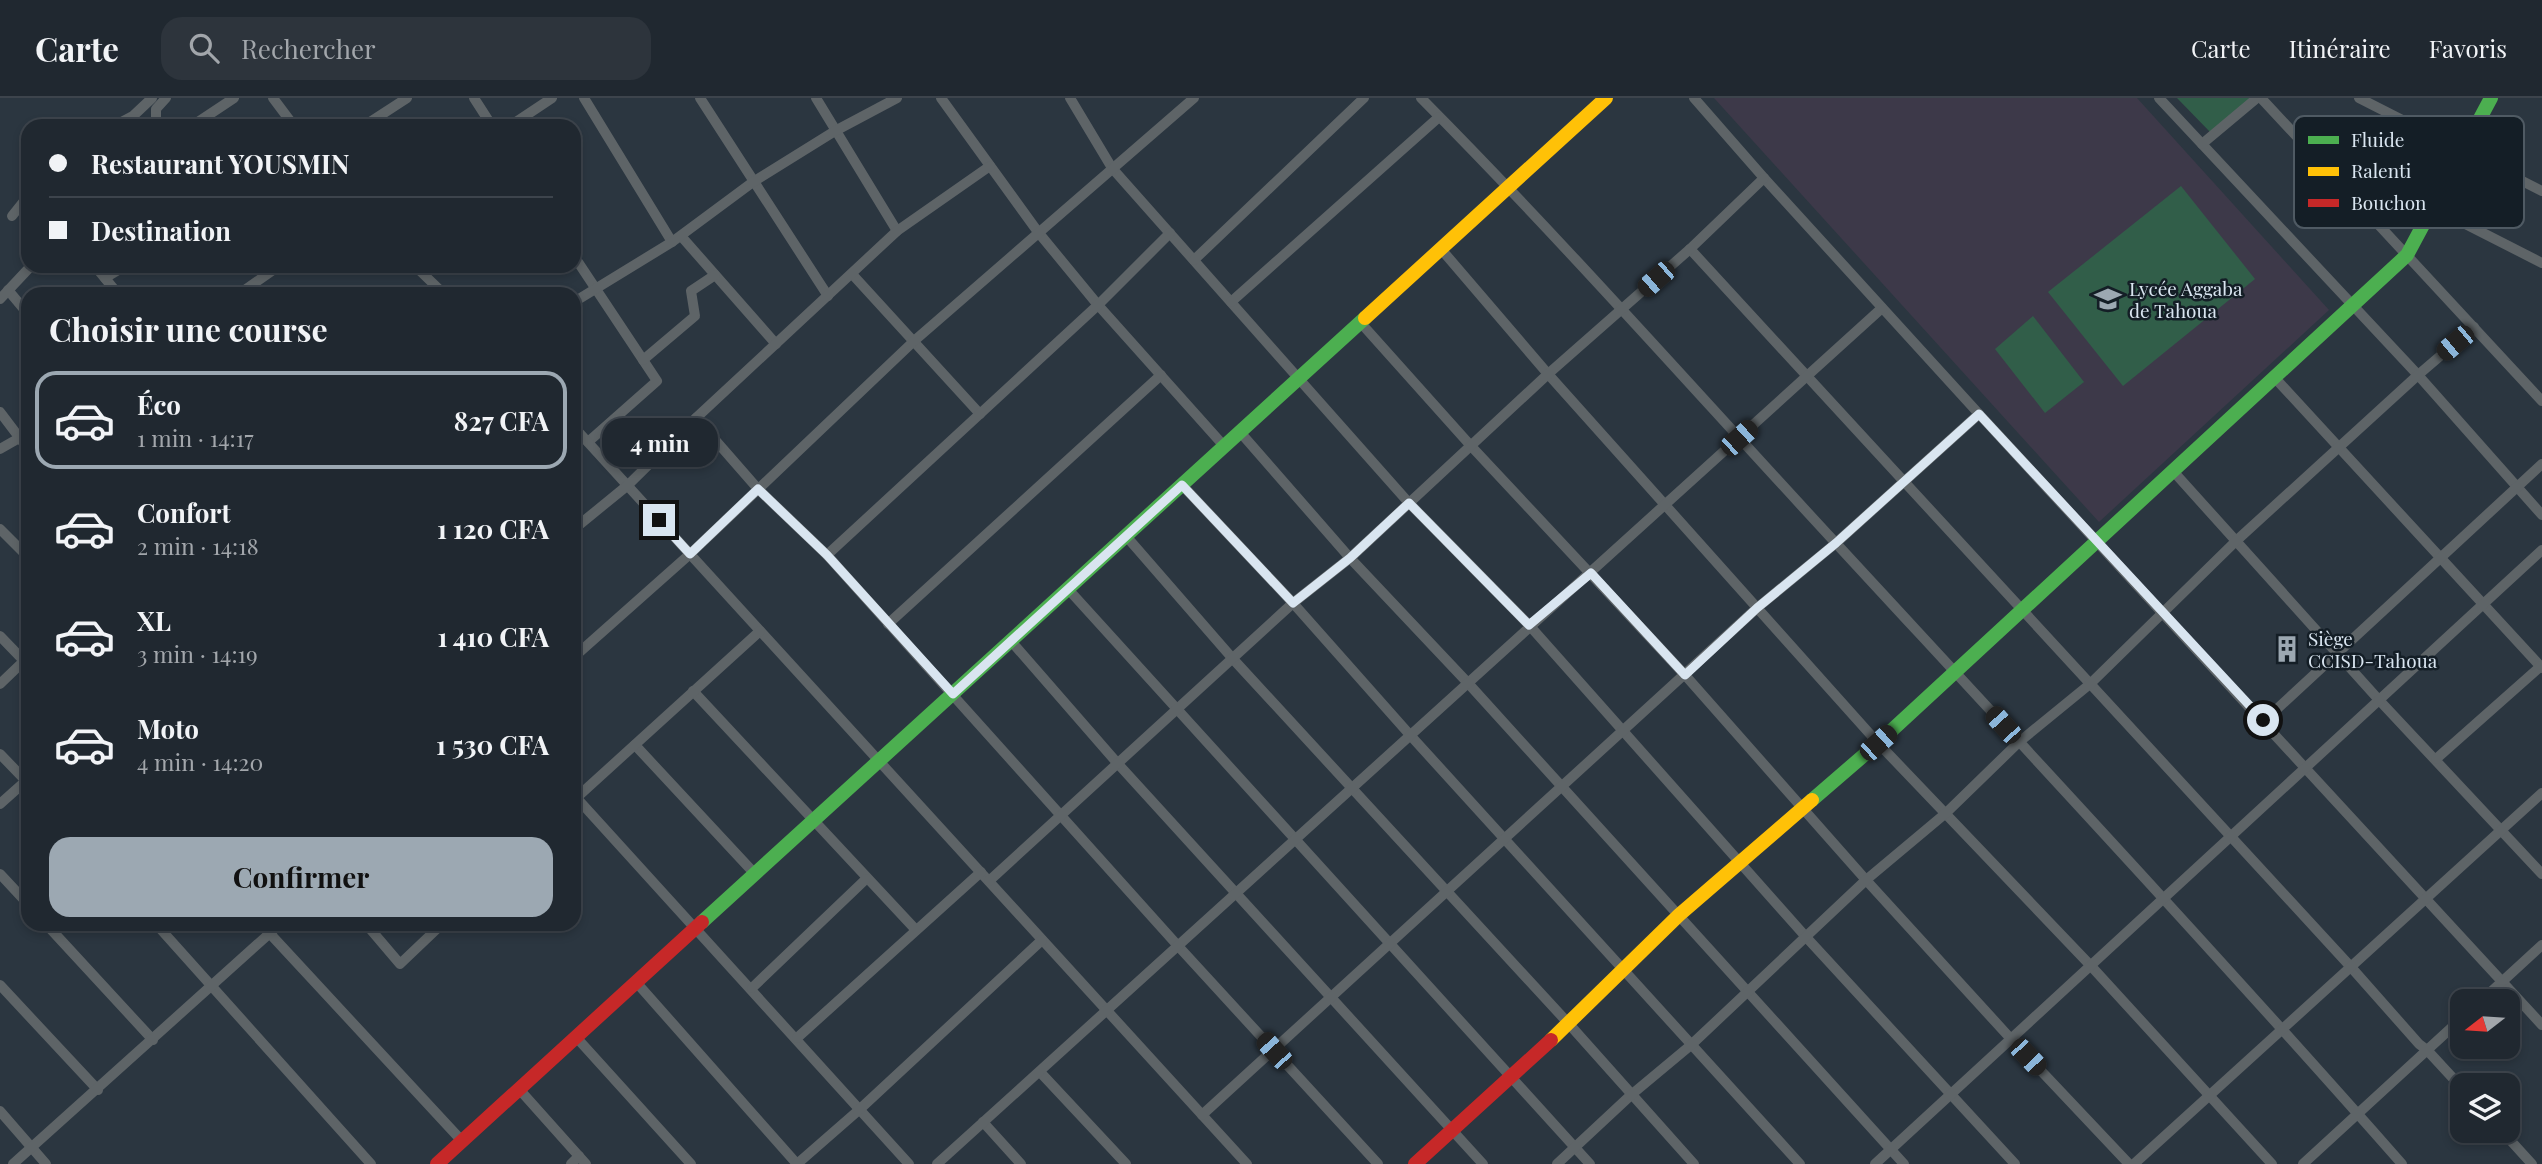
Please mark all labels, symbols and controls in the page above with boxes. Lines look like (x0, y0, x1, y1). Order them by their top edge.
search box (161, 17, 651, 80)
text: Carte (35, 26, 119, 70)
icon: search (185, 29, 223, 67)
text: Rechercher (241, 31, 376, 66)
text: Carte (2191, 32, 2251, 64)
text: Itinéraire (2289, 32, 2391, 64)
text: Favoris (2429, 32, 2507, 64)
legend (2294, 116, 2524, 228)
text: Fluide (2351, 126, 2404, 152)
text: Restaurant YOUSMIN (91, 146, 350, 181)
text: Ralenti (2351, 157, 2412, 183)
text: Bouchon (2351, 189, 2427, 215)
text: Destination (91, 213, 231, 248)
car (1634, 257, 1679, 301)
place label: Lycée Aggaba de Tahoua (2129, 275, 2243, 323)
school or university icon: Lycée Aggaba de Tahoua (2093, 284, 2123, 314)
text: Choisir une course (49, 307, 328, 350)
car (2433, 321, 2478, 365)
text: Éco (137, 387, 181, 422)
icon: car (53, 389, 116, 452)
text: 827 CFA (454, 403, 549, 438)
car (1717, 416, 1762, 460)
callout: 4 min (601, 418, 717, 468)
text: 1 min · 14:17 (137, 422, 254, 453)
text: 4 min (630, 427, 690, 458)
text: Confort (137, 495, 231, 530)
icon: car (53, 497, 116, 560)
route end (643, 504, 675, 536)
text: 1 120 CFA (437, 511, 549, 546)
text: 2 min · 14:18 (137, 530, 259, 561)
text: XL (137, 603, 171, 638)
icon: car (53, 605, 116, 668)
text: 1 410 CFA (437, 619, 549, 654)
place label: Siège CCISD-Tahoua (2308, 625, 2438, 673)
building icon: Siège CCISD-Tahoua (2272, 634, 2302, 664)
text: 3 min · 14:19 (137, 638, 258, 669)
car (1982, 702, 2025, 748)
route start (2247, 704, 2279, 736)
text: Moto (137, 711, 199, 746)
icon: car (53, 713, 116, 776)
car (1856, 721, 1901, 765)
text: 1 530 CFA (436, 727, 549, 762)
text: 4 min · 14:20 (137, 746, 263, 777)
button: Confirmer (49, 837, 553, 917)
north arrow (2450, 989, 2520, 1059)
map controls (2450, 989, 2520, 1143)
car (1253, 1028, 1296, 1074)
car (2006, 1034, 2051, 1080)
button: layers (2450, 1073, 2520, 1143)

